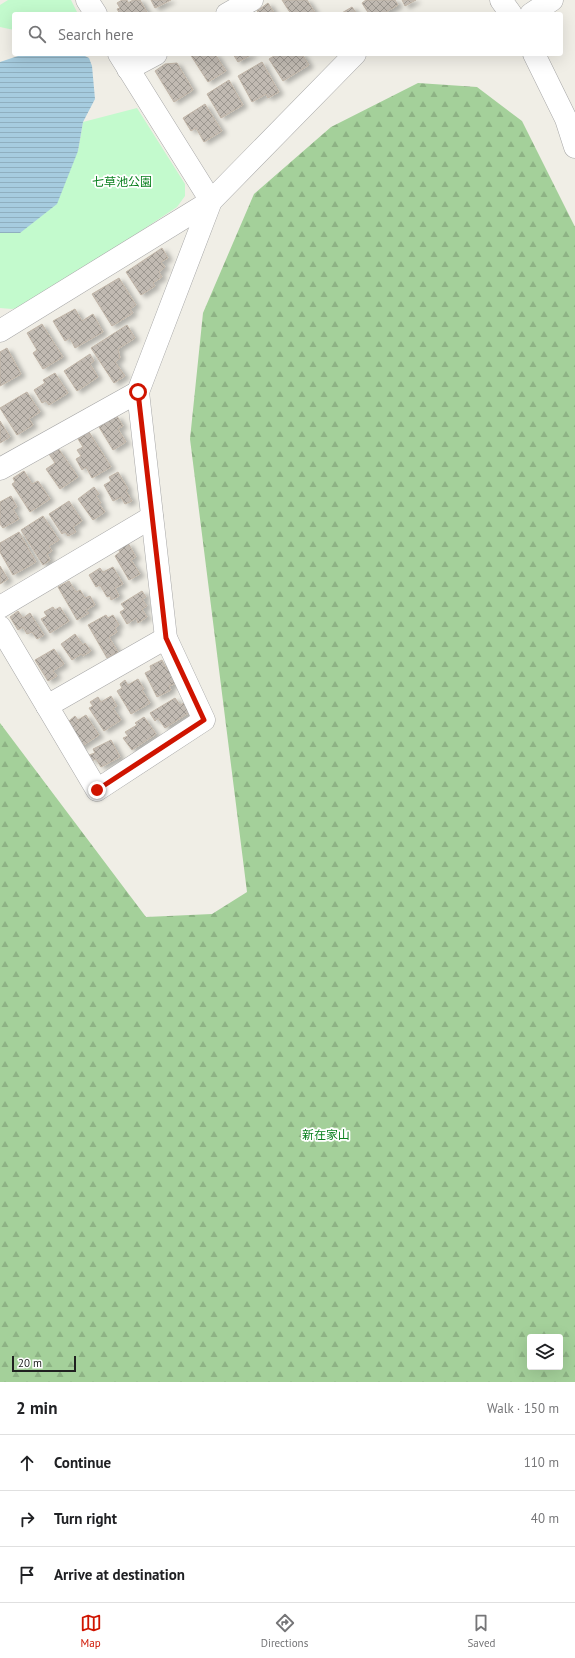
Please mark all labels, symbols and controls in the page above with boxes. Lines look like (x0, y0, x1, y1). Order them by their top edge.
search box (12, 12, 563, 56)
icon: search (26, 23, 48, 45)
text: Search here (58, 25, 134, 44)
park label: 七草池公園 (92, 174, 152, 189)
route start (129, 383, 147, 401)
route end (88, 781, 106, 799)
park label: 新在家山 (302, 1127, 350, 1142)
map controls (527, 1334, 563, 1370)
button: layers (527, 1334, 563, 1370)
scale bar (12, 1354, 76, 1373)
text: 20 m (18, 1356, 42, 1370)
text: 2 min (16, 1397, 57, 1419)
text: Walk · 150 m (487, 1400, 559, 1417)
icon: ahead (16, 1452, 38, 1474)
text: Continue (54, 1453, 111, 1472)
text: 110 m (524, 1454, 559, 1471)
icon: right (16, 1508, 38, 1530)
text: Turn right (54, 1509, 117, 1528)
text: 40 m (531, 1510, 559, 1527)
icon: arrive (16, 1564, 38, 1586)
text: Arrive at destination (54, 1565, 185, 1584)
tab: Map (80, 1612, 102, 1650)
tab: Directions (261, 1612, 308, 1650)
tab: Saved (467, 1612, 495, 1650)

